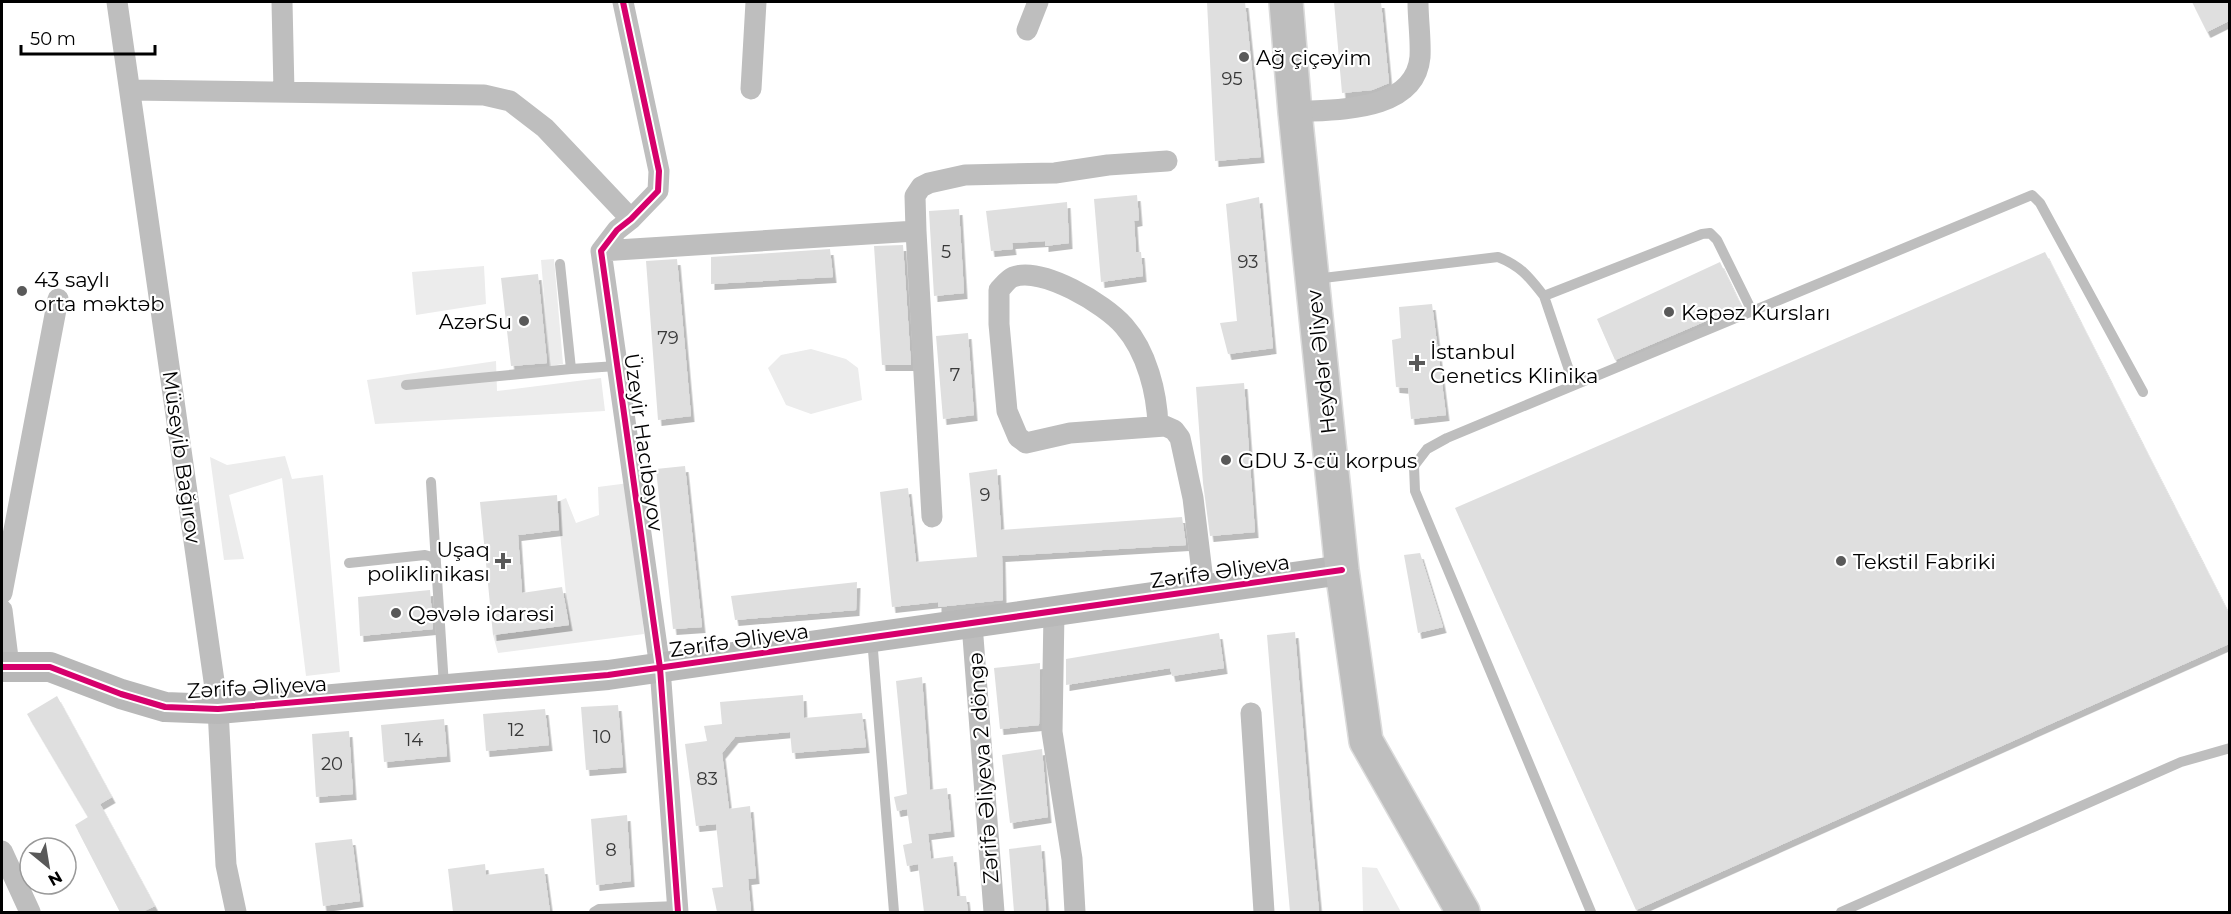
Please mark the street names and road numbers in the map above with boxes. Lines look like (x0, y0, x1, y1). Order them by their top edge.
street label: Heydər Əliyev (1301, 288, 1341, 435)
street label: Üzeyir Hacıbəyov (619, 351, 669, 533)
street label: Müseyib Bağırov (157, 369, 207, 546)
street label: Zərifə Əliyeva (1149, 549, 1291, 593)
street label: Zərifə Əliyeva (668, 618, 810, 662)
street label: Zərifə Əliyeva 2 döngə (962, 651, 1004, 885)
street label: Zərifə Əliyeva (186, 671, 328, 703)

